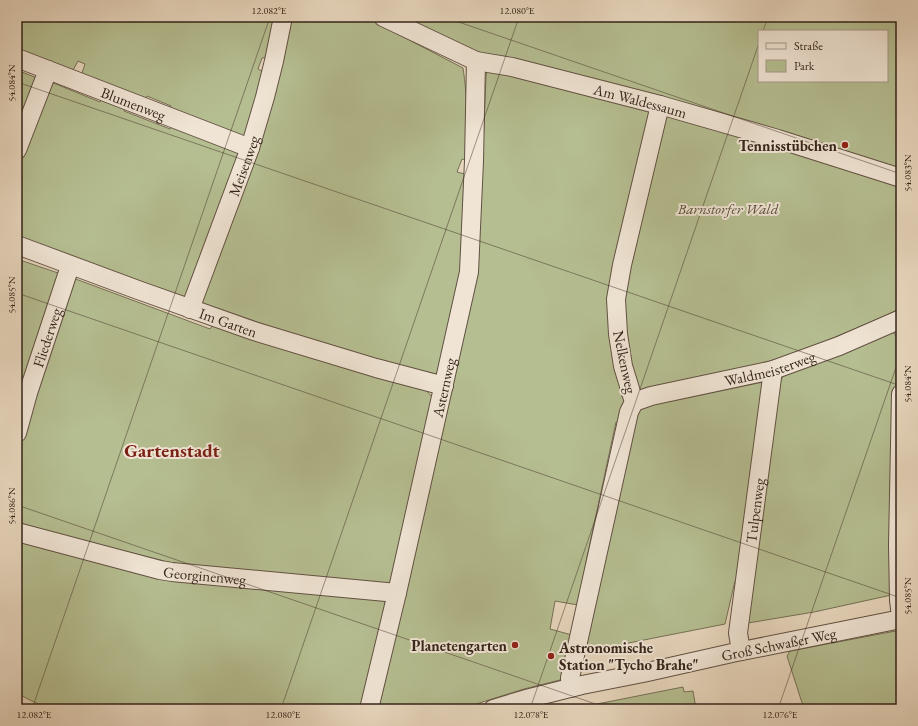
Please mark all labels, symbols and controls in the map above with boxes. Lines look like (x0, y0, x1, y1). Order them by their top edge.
text: 12.082°E (252, 4, 287, 17)
text: 12.080°E (500, 4, 535, 17)
legend (758, 30, 888, 82)
text: Straße (794, 38, 823, 54)
text: Park (794, 58, 815, 74)
text: 54.084°N (5, 64, 18, 102)
street label: Am Waldessaum (591, 79, 690, 122)
street label: Blumenweg (99, 82, 169, 124)
street label: Meisenweg (223, 133, 263, 199)
place label: Tennisstübchen (738, 136, 837, 155)
marker: Tennisstübchen (840, 140, 850, 150)
text: 54.083°N (901, 154, 914, 192)
park label: Barnstorfer Wald (677, 199, 779, 218)
text: 54.085°N (5, 276, 18, 314)
street label: Im Garten (197, 303, 260, 341)
street label: Fliederweg (28, 305, 65, 370)
street label: Nelkenweg (609, 329, 641, 396)
street label: Waldmeisterweg (723, 346, 818, 390)
street label: Asternweg (427, 355, 459, 420)
text: 54.084°N (901, 365, 914, 403)
district label: Gartenstadt (124, 438, 220, 463)
street label: Tulpenweg (741, 476, 768, 544)
text: 54.086°N (5, 487, 18, 525)
street label: Georginenweg (162, 561, 247, 588)
text: 54.085°N (901, 577, 914, 615)
street label: Groß Schwaßer Weg (719, 623, 838, 665)
place label: Planetengarten (411, 636, 508, 655)
place label: Astronomische Station "Tycho Brahe" (558, 638, 698, 674)
marker: Planetengarten (510, 640, 520, 650)
marker: Astronomische Station "Tycho Brahe" (546, 651, 556, 661)
text: 12.082°E (17, 708, 52, 721)
text: 12.080°E (266, 708, 301, 721)
text: 12.078°E (514, 708, 549, 721)
text: 12.076°E (763, 708, 798, 721)

